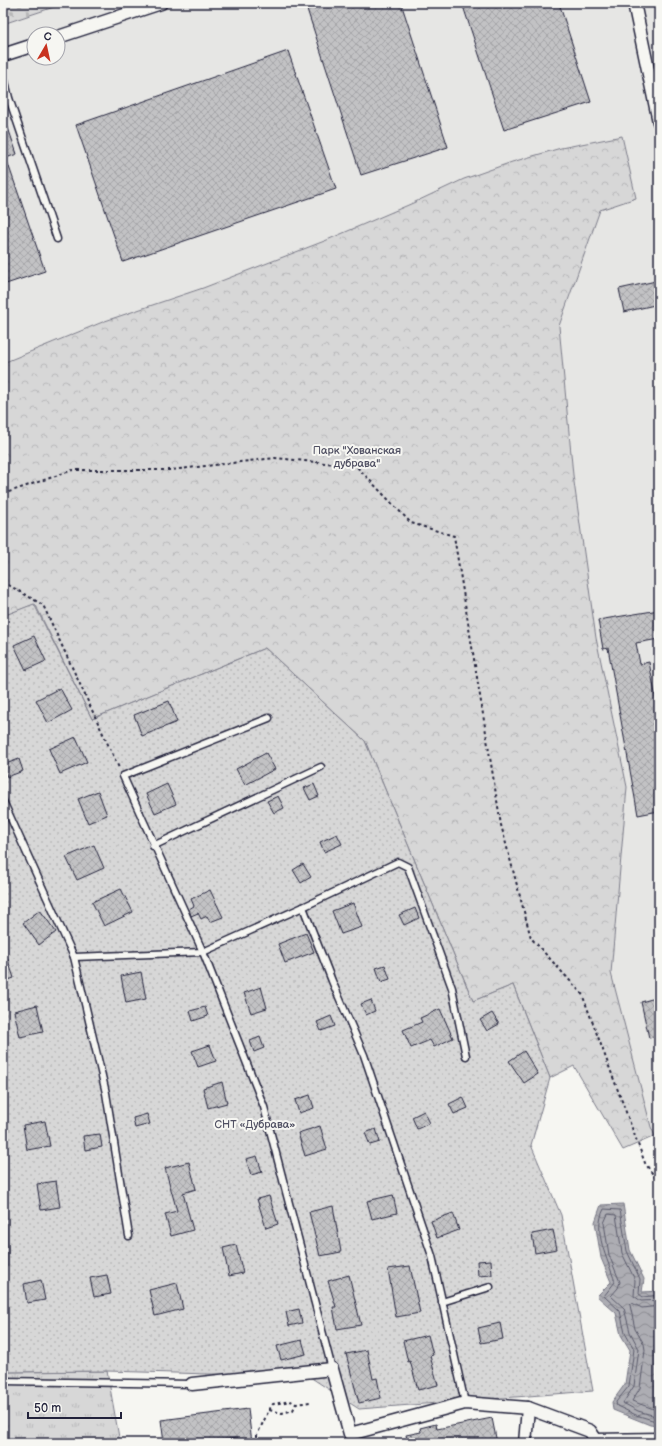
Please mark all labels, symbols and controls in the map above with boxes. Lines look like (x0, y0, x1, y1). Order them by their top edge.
north arrow (26, 26, 66, 66)
text: С (43, 30, 53, 44)
park label: Парк "Хованская дубрава" (313, 444, 401, 470)
park label: СНТ «Дубрава» (215, 1118, 295, 1131)
scale bar (28, 1394, 121, 1420)
text: 50 m (34, 1401, 61, 1416)

